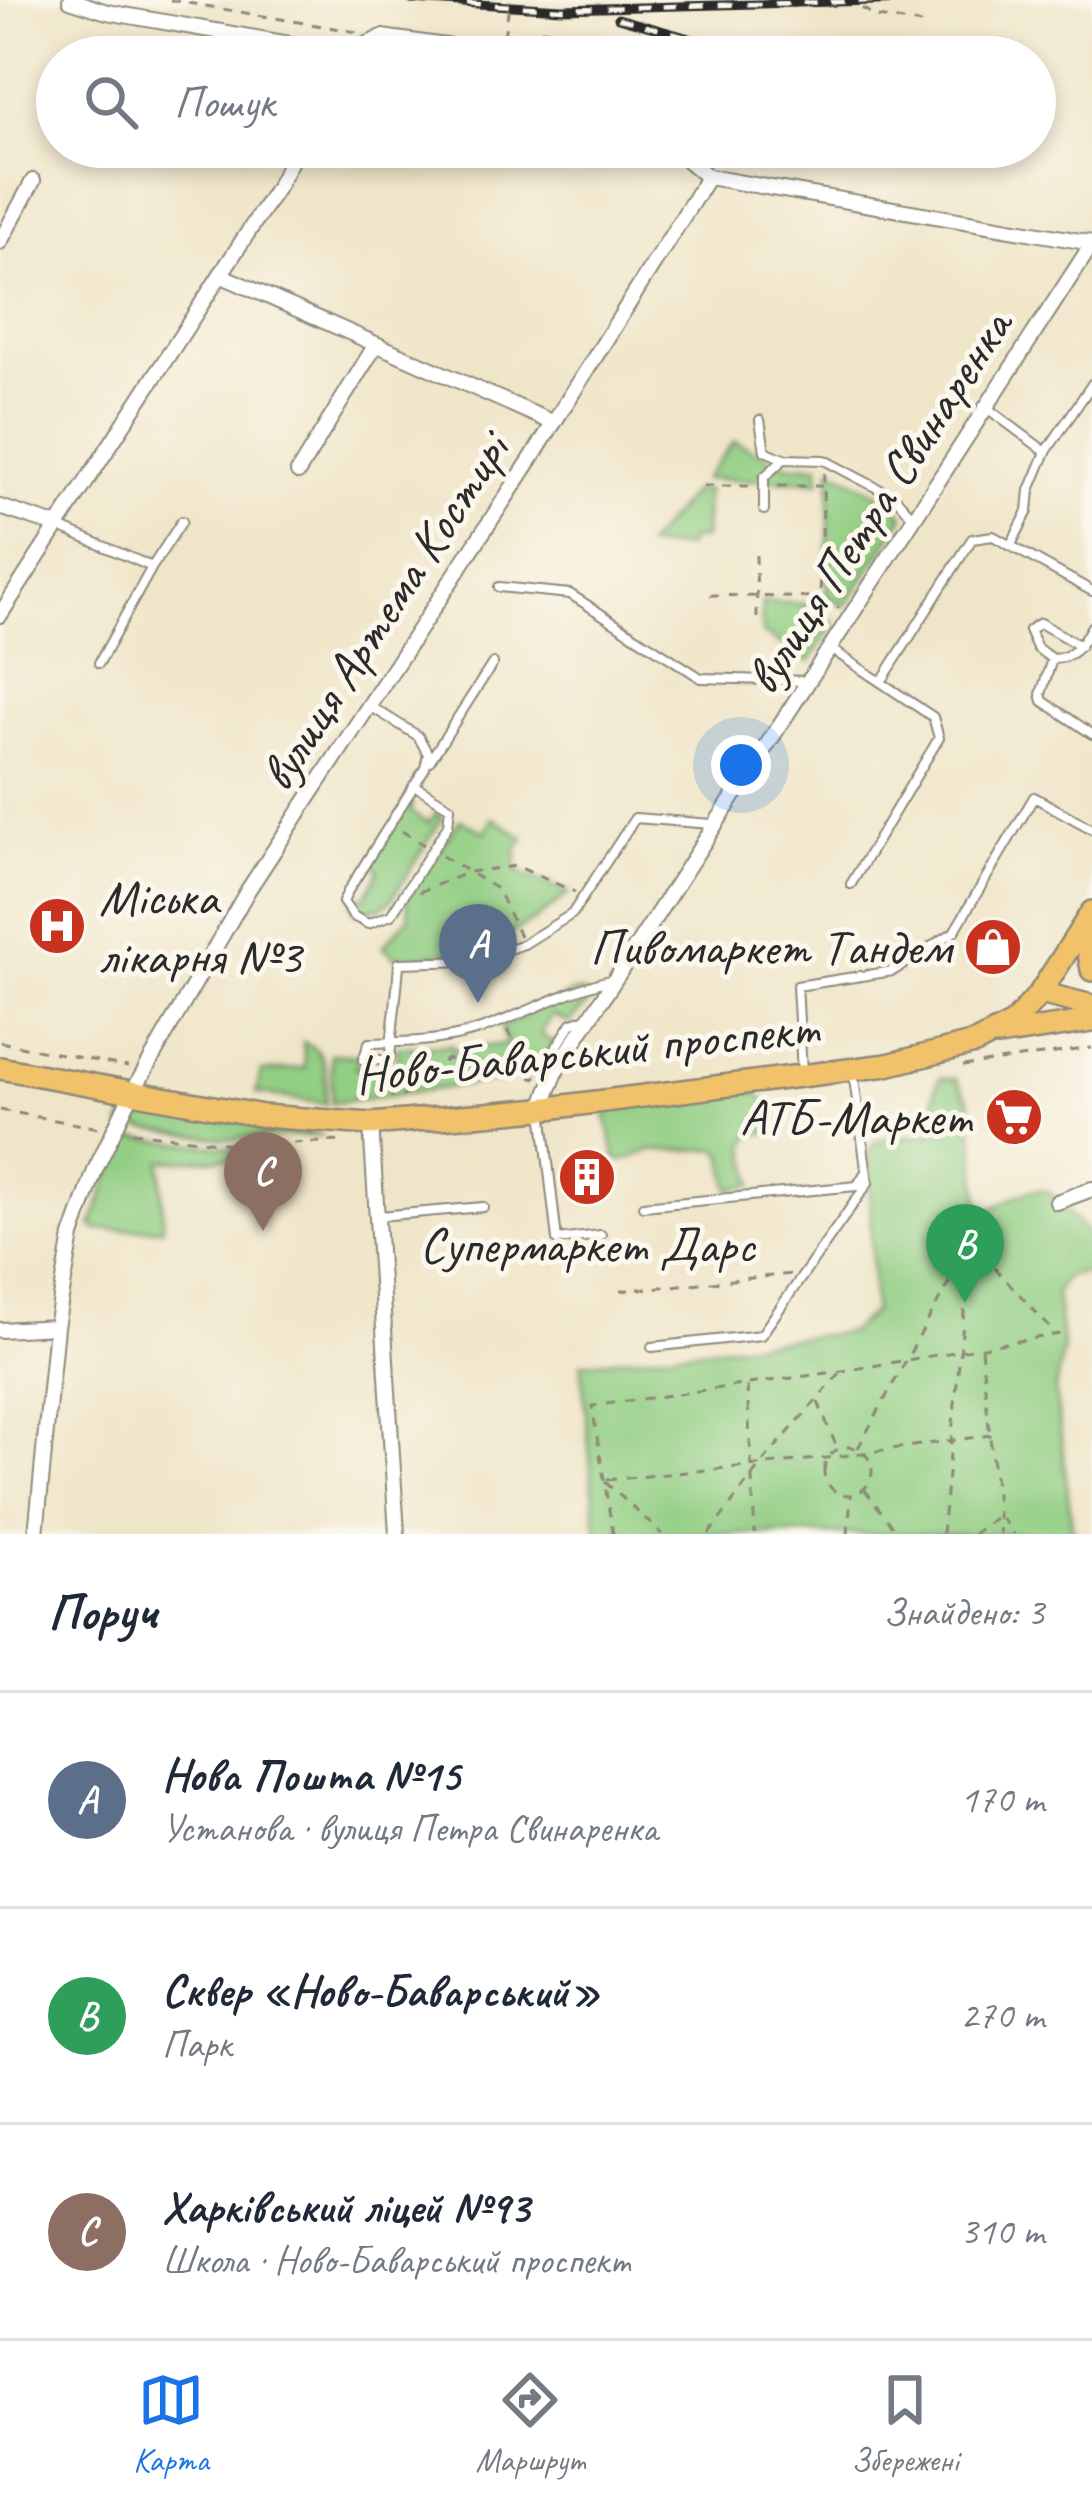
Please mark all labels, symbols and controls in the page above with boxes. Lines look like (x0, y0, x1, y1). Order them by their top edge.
search box (36, 36, 1056, 168)
icon: search (78, 69, 144, 135)
text: Пошук (174, 74, 274, 131)
street label: вулиця Петра Свинаренка (730, 295, 1028, 706)
street label: вулиця Артема Костирі (245, 417, 526, 803)
your location (711, 735, 771, 795)
place label: Міська лікарня №3 (99, 865, 304, 988)
hospital icon: Міська лікарня №3 (26, 895, 88, 957)
pin: A (439, 904, 517, 1003)
place label: Пивомаркет Тандем (590, 915, 954, 979)
shop icon: Пивомаркет Тандем (962, 916, 1024, 978)
street label: Ново-Баварський проспект (352, 995, 823, 1107)
place label: АТБ-Маркет (740, 1085, 973, 1149)
supermarket icon: АТБ-Маркет (983, 1086, 1045, 1148)
pin: C (224, 1132, 302, 1231)
building icon: Супермаркет Дарс (556, 1146, 618, 1208)
pin: B (926, 1204, 1004, 1303)
place label: Супермаркет Дарс (420, 1213, 756, 1277)
text: Поруч (48, 1580, 157, 1644)
text: Знайдено: 3 (883, 1588, 1044, 1637)
text: Нова Пошта №15 (162, 1747, 460, 1804)
text: A (77, 1775, 97, 1824)
text: 170 m (960, 1775, 1044, 1824)
text: Установа · вулиця Петра Свинаренка (162, 1804, 657, 1853)
text: Сквер «Ново-Баварський» (162, 1963, 600, 2020)
text: B (77, 1991, 97, 2040)
text: 270 m (960, 1991, 1044, 2040)
text: Парк (162, 2020, 232, 2069)
text: Харківський ліцей №93 (162, 2179, 529, 2236)
text: C (78, 2207, 96, 2256)
text: 310 m (960, 2207, 1044, 2256)
text: Школа · Ново-Баварський проспект (162, 2236, 631, 2285)
tab: Карта (133, 2367, 209, 2481)
tab: Маршрут (476, 2367, 584, 2481)
tab: Збережені (851, 2367, 959, 2481)

